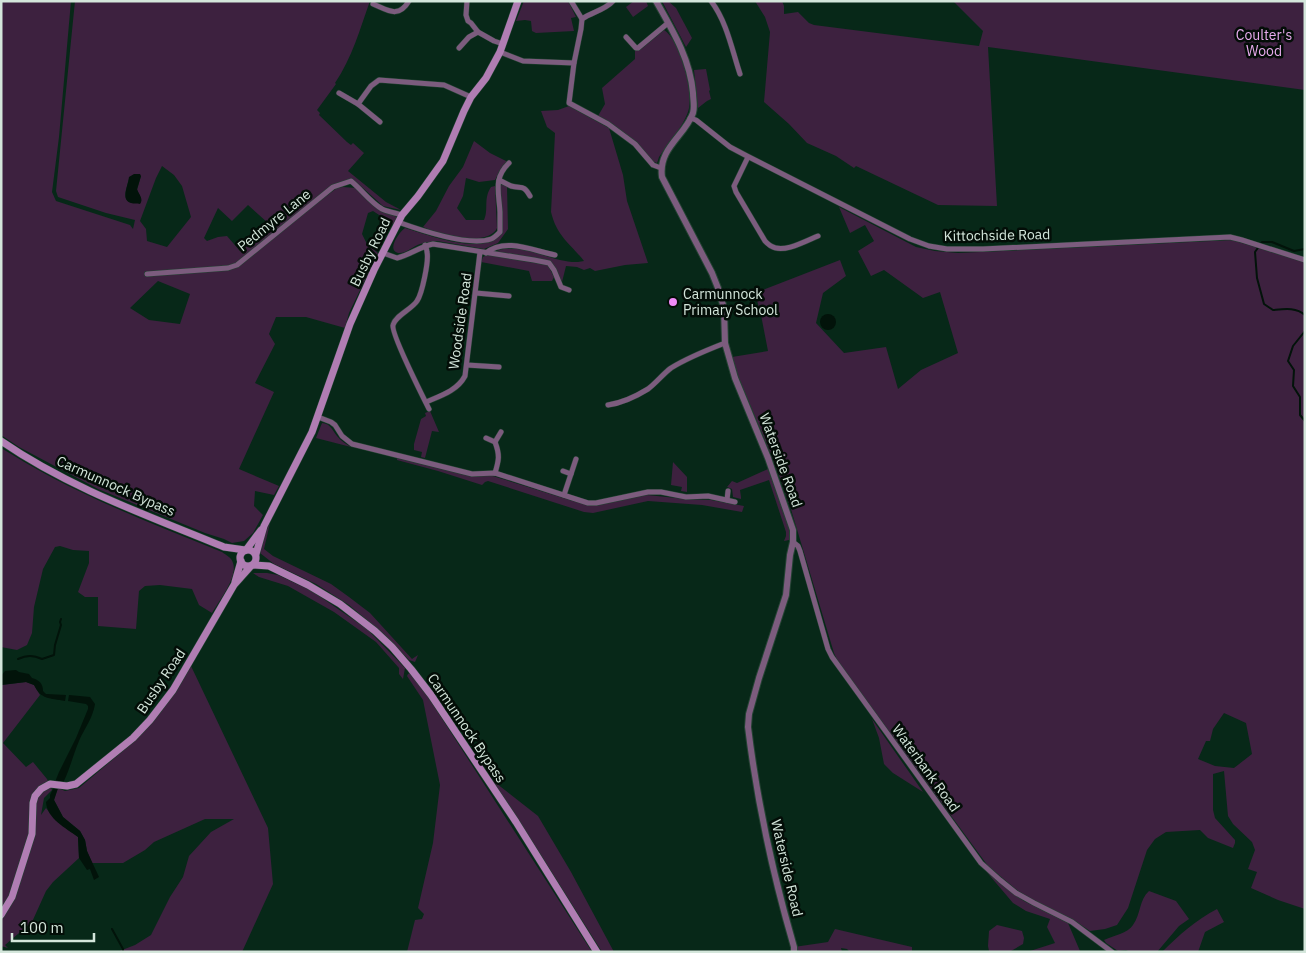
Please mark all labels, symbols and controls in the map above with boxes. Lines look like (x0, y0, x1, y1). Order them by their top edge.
park label: Coulter's Wood (1236, 26, 1292, 60)
street label: Pedmyre Lane (234, 185, 315, 255)
street label: Busby Road (346, 215, 394, 289)
street label: Kittochside Road (944, 225, 1050, 245)
street label: Woodside Road (444, 271, 476, 371)
place label: Carmunnock Primary School (683, 285, 778, 319)
marker: Carmunnock Primary School (667, 296, 679, 308)
street label: Waterside Road (756, 410, 806, 510)
street label: Carmunnock Bypass (54, 452, 178, 520)
street label: Busby Road (133, 645, 189, 717)
street label: Carmunnock Bypass (424, 670, 510, 786)
street label: Waterbank Road (888, 721, 964, 815)
street label: Waterside Road (767, 818, 807, 918)
scale bar (12, 910, 95, 942)
text: 100 m (20, 918, 64, 937)

